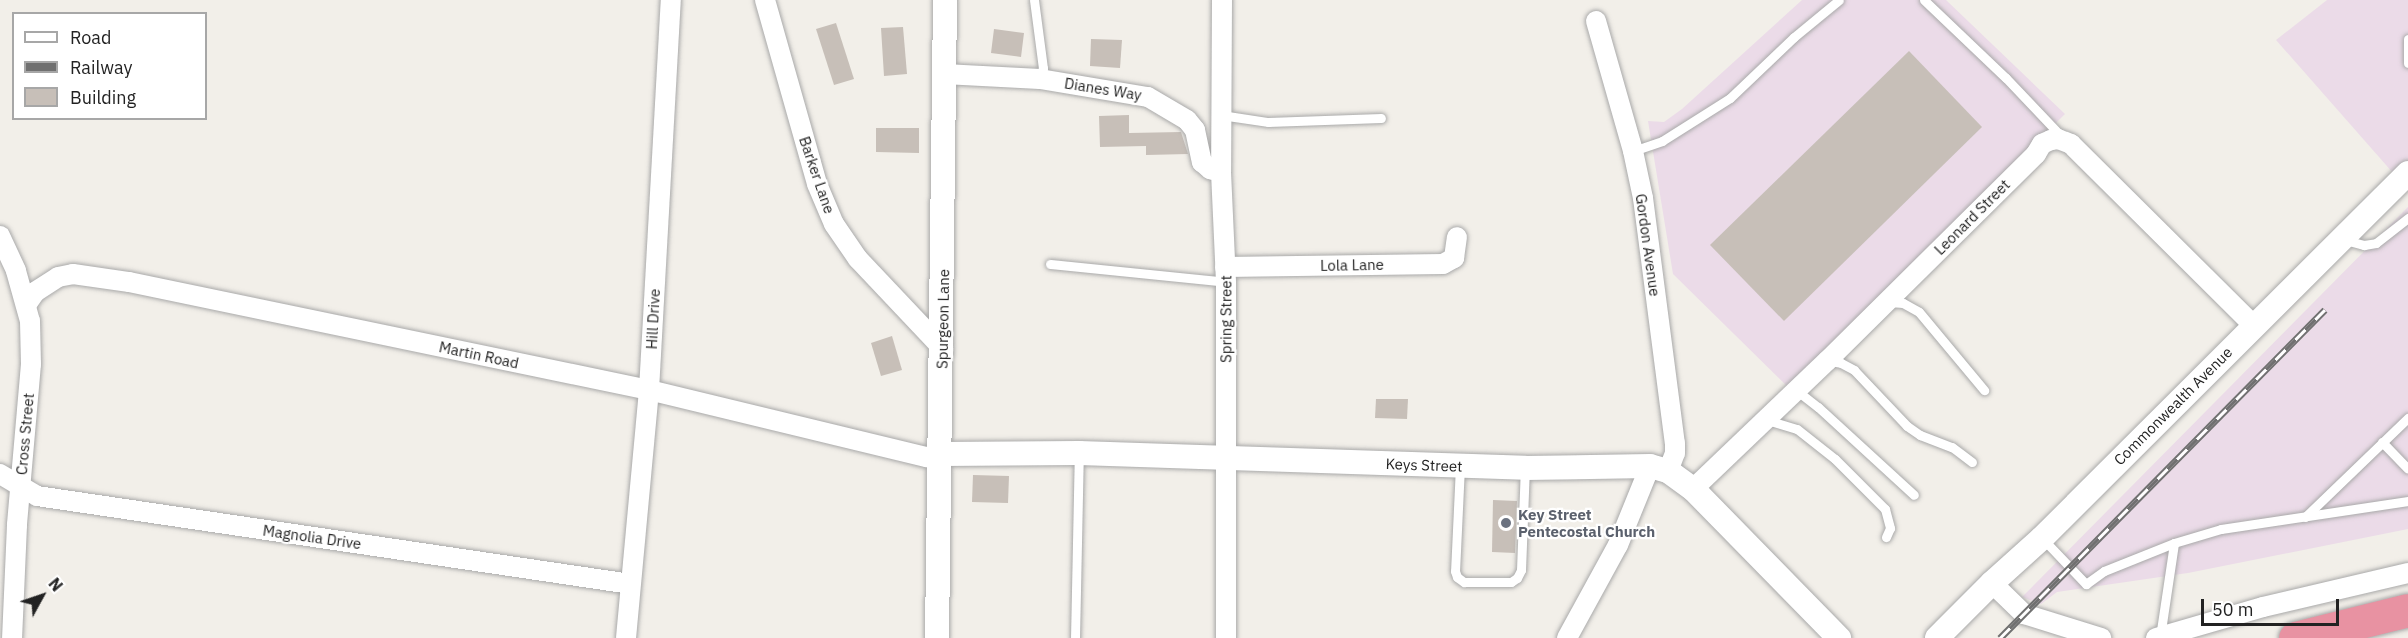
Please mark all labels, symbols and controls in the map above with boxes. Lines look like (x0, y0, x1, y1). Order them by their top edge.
legend (12, 12, 207, 120)
text: Road (70, 26, 111, 49)
text: Railway (70, 56, 132, 79)
street label: Dianes Way (1063, 74, 1143, 104)
text: Building (70, 86, 136, 109)
street label: Barker Lane (795, 134, 839, 216)
street label: Leonard Street (1931, 176, 2013, 258)
street label: Gordon Avenue (1632, 193, 1664, 297)
street label: Lola Lane (1320, 255, 1384, 275)
street label: Spurgeon Lane (933, 269, 953, 369)
street label: Spring Street (1217, 275, 1235, 363)
street label: Hill Drive (642, 288, 664, 350)
street label: Martin Road (437, 338, 521, 372)
street label: Commonwealth Avenue (2110, 343, 2236, 469)
street label: Cross Street (12, 392, 38, 476)
street label: Keys Street (1385, 455, 1463, 475)
place label: Key Street Pentecostal Church (1518, 505, 1655, 540)
marker: Key Street Pentecostal Church (1499, 516, 1513, 530)
street label: Magnolia Drive (262, 521, 362, 553)
north arrow (12, 566, 72, 626)
text: N (44, 574, 67, 595)
scale bar (2204, 587, 2342, 625)
text: 50 m (2212, 598, 2254, 621)

